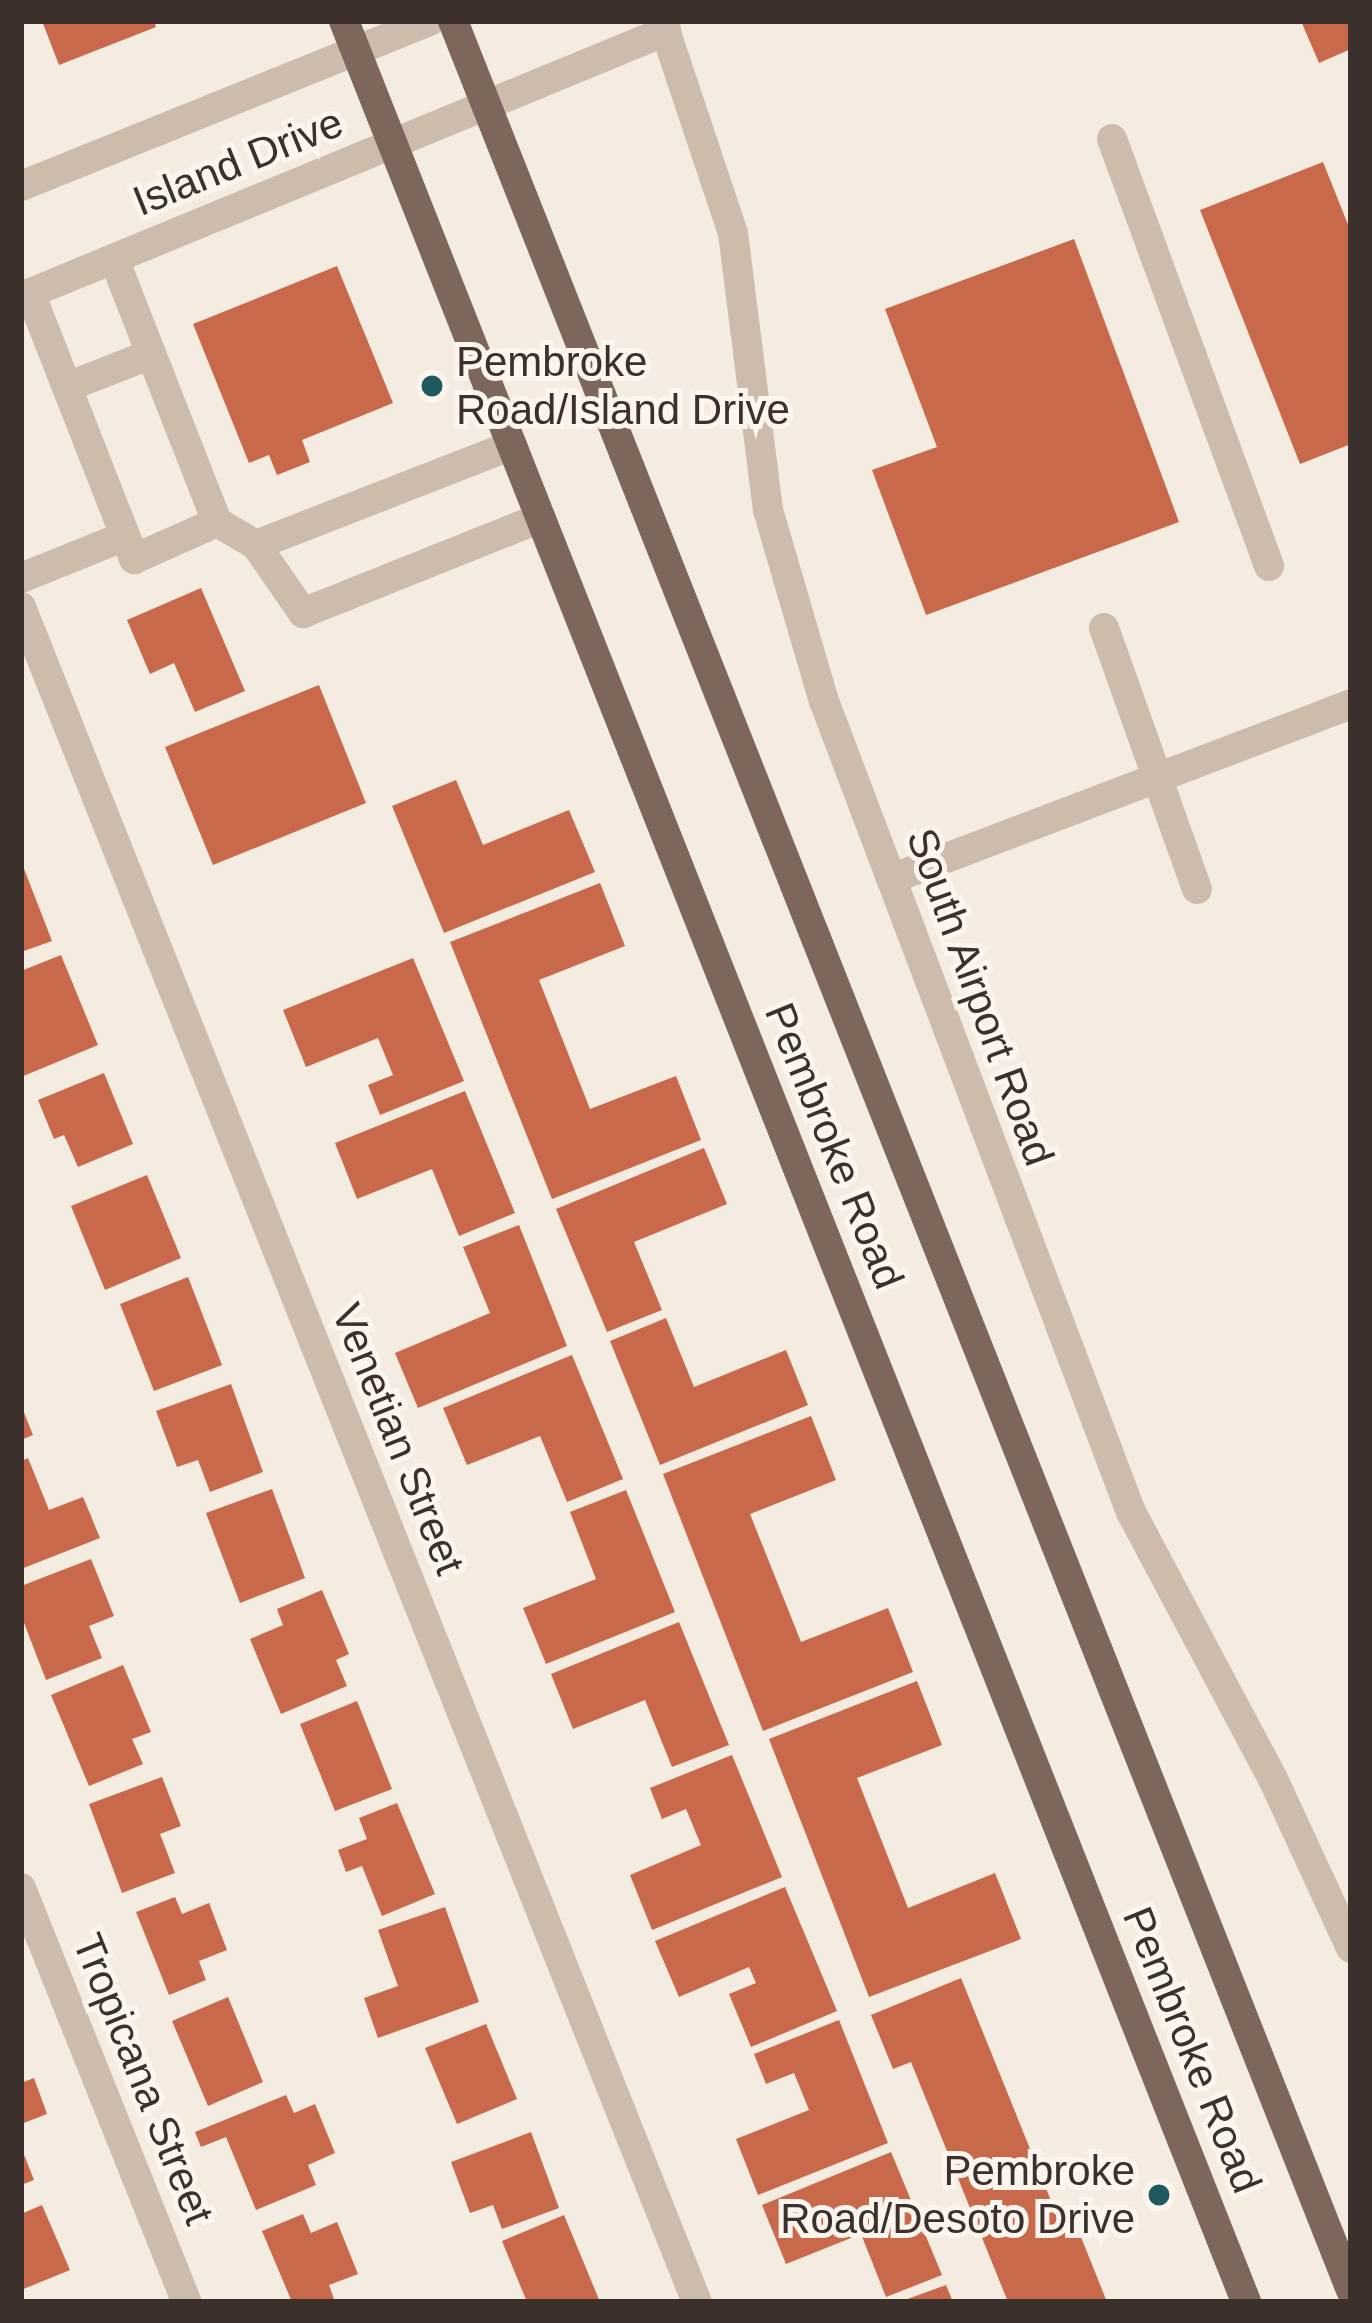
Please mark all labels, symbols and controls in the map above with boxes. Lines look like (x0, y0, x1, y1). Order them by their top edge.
street label: Island Drive (126, 97, 350, 227)
place label: Pembroke Road/Island Drive (456, 337, 790, 436)
marker: Pembroke Road/Island Drive (419, 373, 445, 399)
street label: South Airport Road (895, 821, 1065, 1173)
street label: Pembroke Road (754, 996, 914, 1296)
street label: Venetian Street (321, 1296, 475, 1582)
street label: Pembroke Road (1112, 1900, 1272, 2200)
street label: Tropicana Street (62, 1926, 224, 2232)
place label: Pembroke Road/Desoto Drive (780, 2146, 1135, 2244)
marker: Pembroke Road/Desoto Drive (1146, 2182, 1172, 2208)

